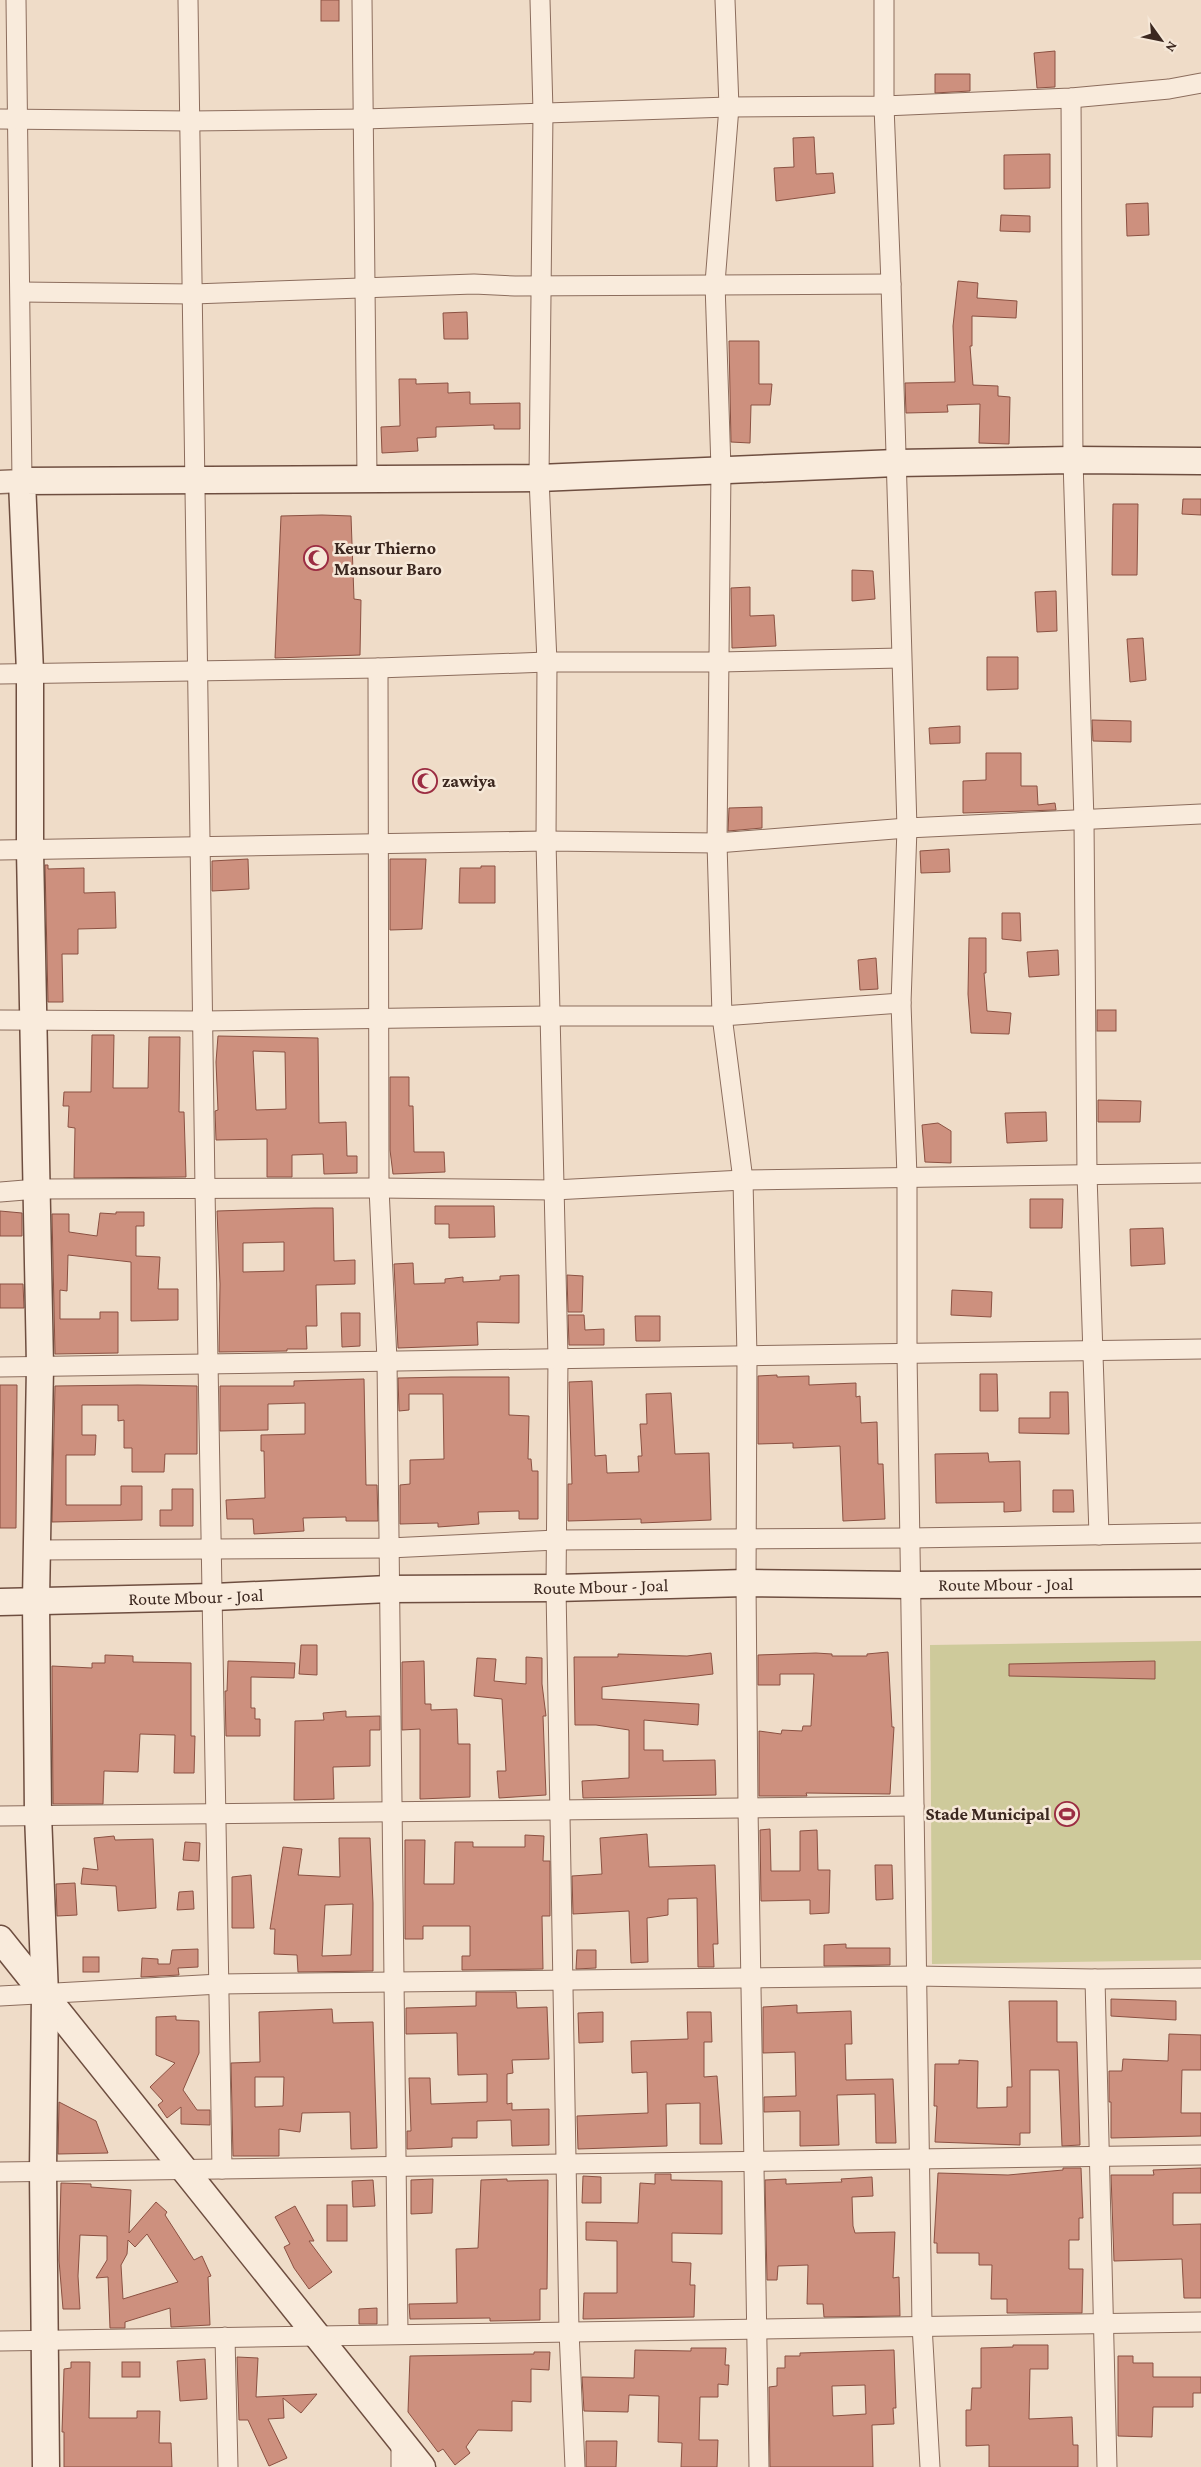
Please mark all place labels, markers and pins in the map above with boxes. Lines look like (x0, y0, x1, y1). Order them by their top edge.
place label: Keur Thierno Mansour Baro (334, 538, 442, 579)
mosque icon: Keur Thierno Mansour Baro (303, 545, 329, 571)
mosque icon: zawiya (412, 768, 438, 794)
place label: zawiya (442, 771, 496, 791)
sports icon: Stade Municipal (1054, 1801, 1080, 1827)
place label: Stade Municipal (926, 1804, 1050, 1824)

